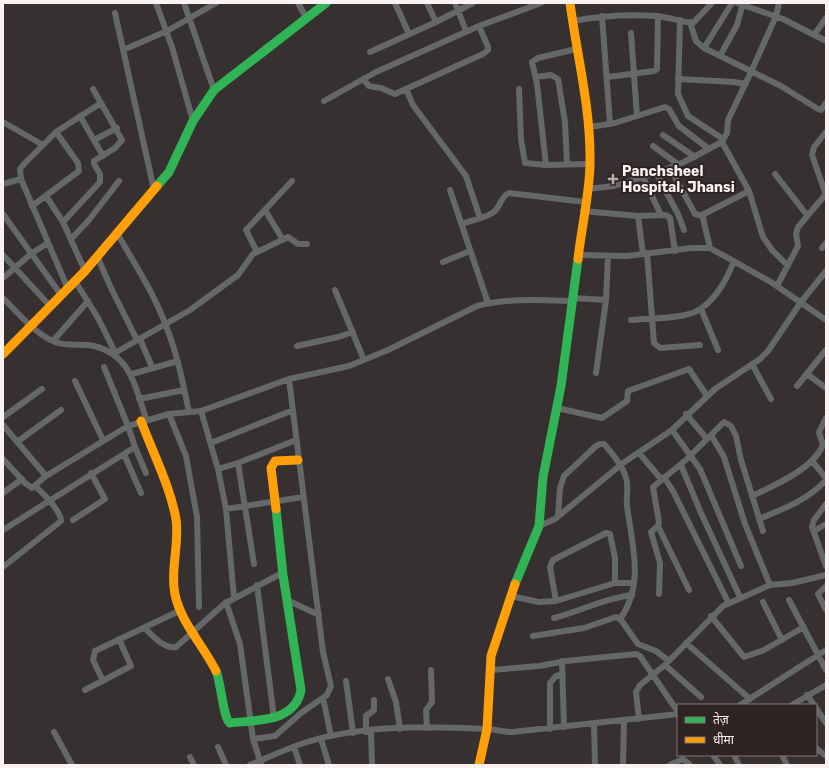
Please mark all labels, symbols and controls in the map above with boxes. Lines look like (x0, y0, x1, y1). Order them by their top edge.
place label: Panchsheel Hospital, Jhansi (622, 163, 735, 196)
marker: Panchsheel Hospital, Jhansi (607, 173, 619, 185)
legend (677, 704, 817, 756)
text: तेज़ (713, 712, 730, 727)
text: धीमा (713, 732, 735, 747)

